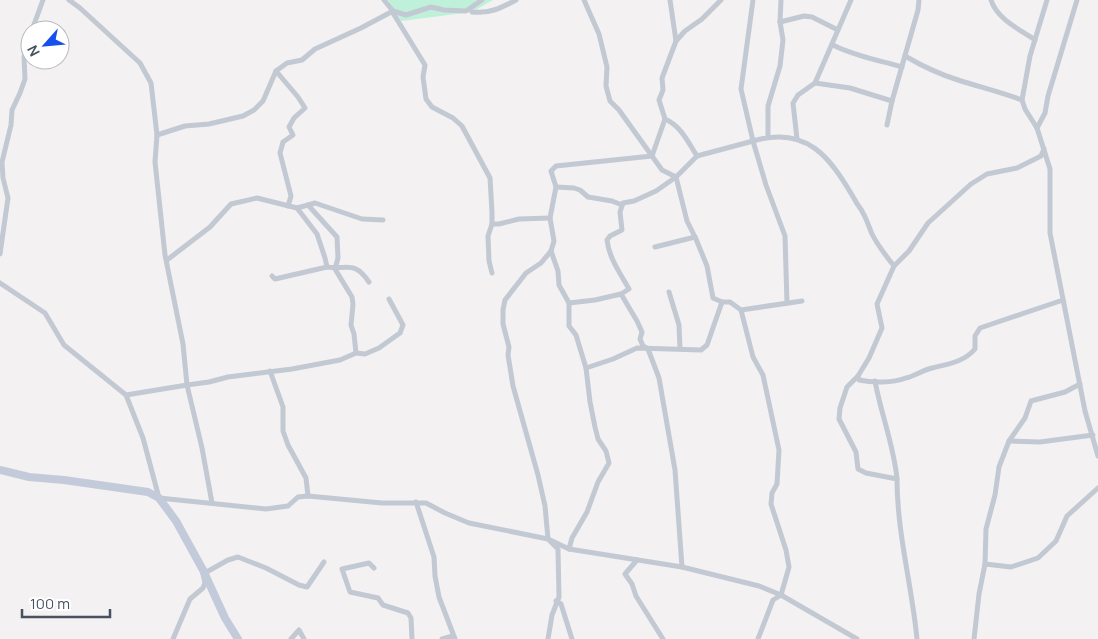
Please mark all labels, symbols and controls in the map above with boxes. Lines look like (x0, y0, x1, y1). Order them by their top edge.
north arrow (20, 20, 70, 70)
text: N (22, 42, 44, 60)
scale bar (22, 586, 110, 618)
text: 100 m (30, 593, 70, 614)

